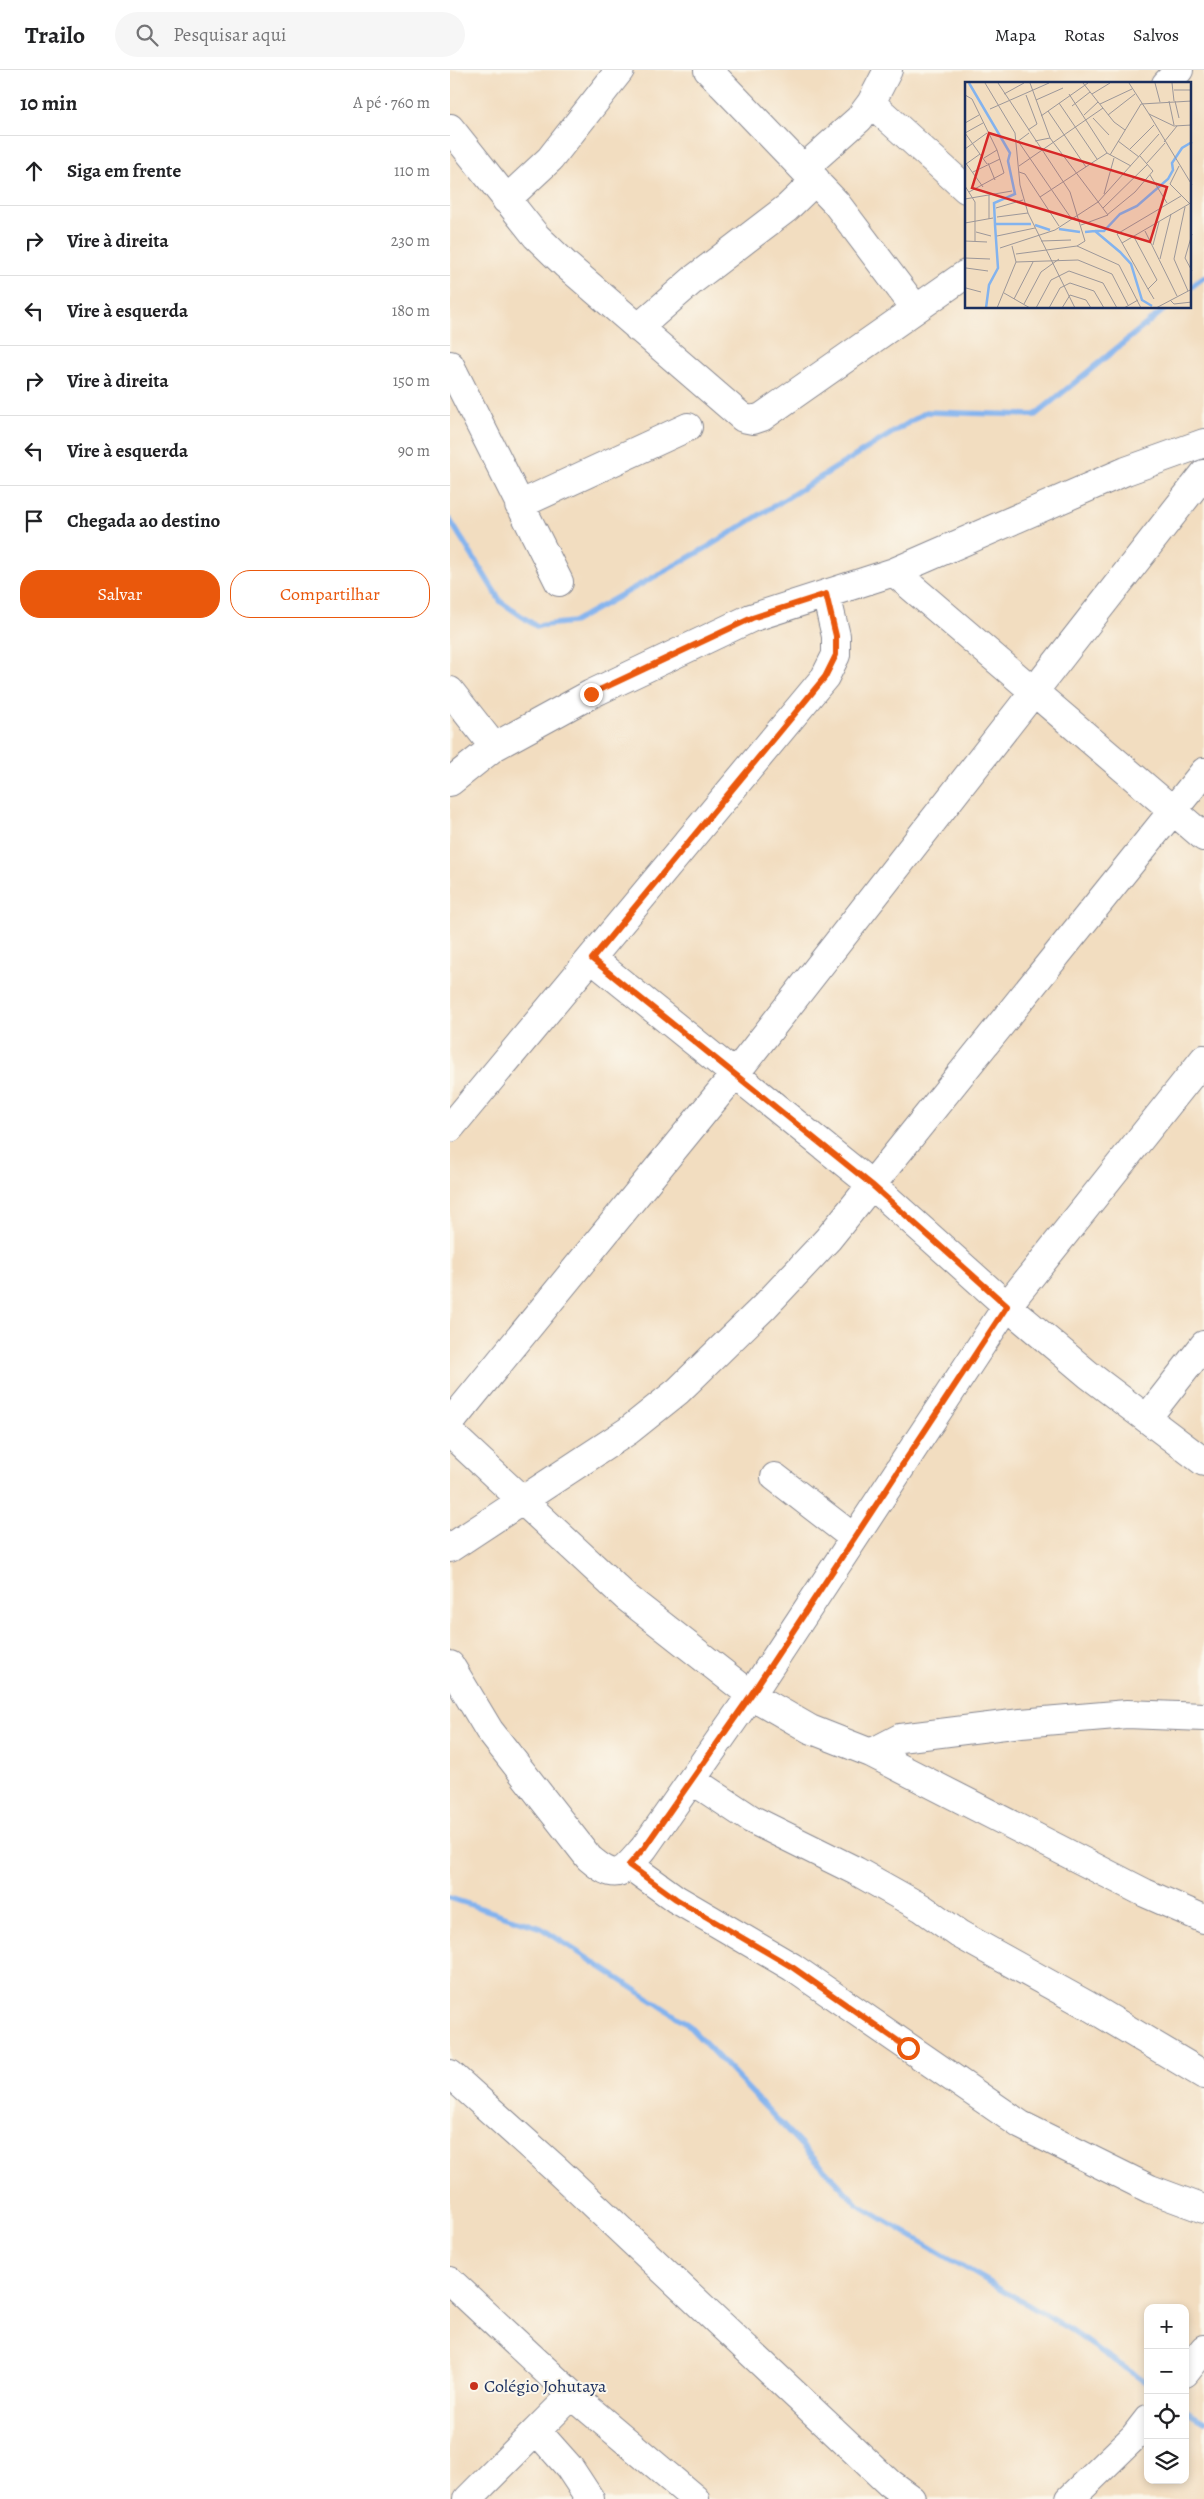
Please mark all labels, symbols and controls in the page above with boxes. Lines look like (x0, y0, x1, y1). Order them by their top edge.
search box (115, 12, 465, 57)
text: Trailo (25, 19, 85, 51)
icon: search (133, 21, 161, 49)
text: Pesquisar aqui (173, 22, 286, 48)
text: Mapa (995, 23, 1036, 47)
text: Rotas (1064, 23, 1105, 47)
text: Salvos (1133, 23, 1179, 47)
inset map (965, 82, 1192, 309)
text: 10 min (20, 89, 77, 117)
text: A pé · 760 m (353, 92, 430, 114)
icon: ahead (20, 157, 48, 185)
text: Siga em frente (67, 158, 181, 184)
text: 110 m (394, 160, 430, 182)
icon: right (20, 227, 48, 255)
text: Vire à direita (67, 228, 169, 254)
text: 230 m (391, 230, 430, 252)
icon: left (20, 297, 48, 325)
text: Vire à esquerda (67, 298, 188, 324)
text: 180 m (392, 300, 430, 322)
icon: right (20, 367, 48, 395)
text: Vire à direita (67, 368, 169, 394)
text: 150 m (393, 370, 430, 392)
icon: left (20, 437, 48, 465)
text: Vire à esquerda (67, 438, 188, 464)
text: 90 m (398, 440, 430, 462)
icon: arrive (20, 507, 48, 535)
text: Chegada ao destino (67, 508, 220, 534)
button: Salvar (20, 570, 220, 618)
button: Compartilhar (230, 570, 430, 618)
route end (580, 683, 603, 706)
route start (897, 2037, 920, 2060)
map controls (1144, 2304, 1189, 2484)
button: + (1144, 2304, 1189, 2349)
button: − (1144, 2349, 1189, 2394)
place label: Colégio Johutaya (484, 2374, 607, 2398)
marker: Colégio Johutaya (468, 2380, 480, 2392)
button: locate (1144, 2394, 1189, 2439)
button: layers (1144, 2439, 1189, 2484)

